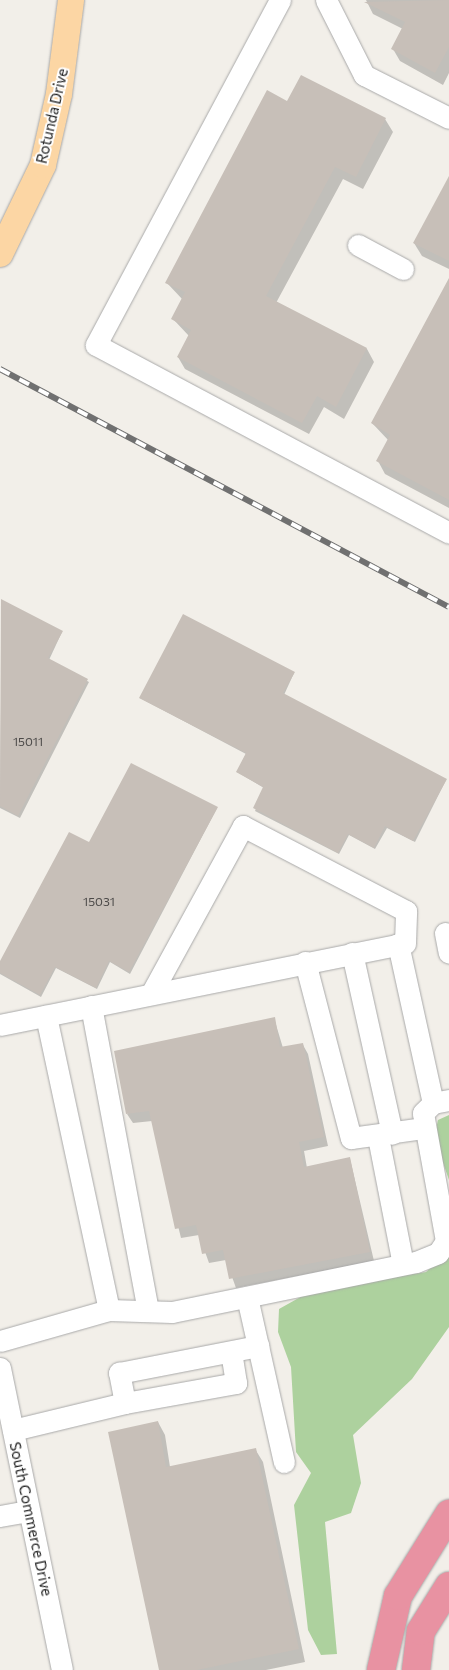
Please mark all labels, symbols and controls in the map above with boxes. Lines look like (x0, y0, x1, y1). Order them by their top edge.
street label: Rotunda Drive (32, 67, 72, 165)
house number: 15011 (13, 735, 43, 749)
house number: 15031 (83, 895, 115, 909)
street label: South Commerce Drive (6, 1440, 56, 1598)

